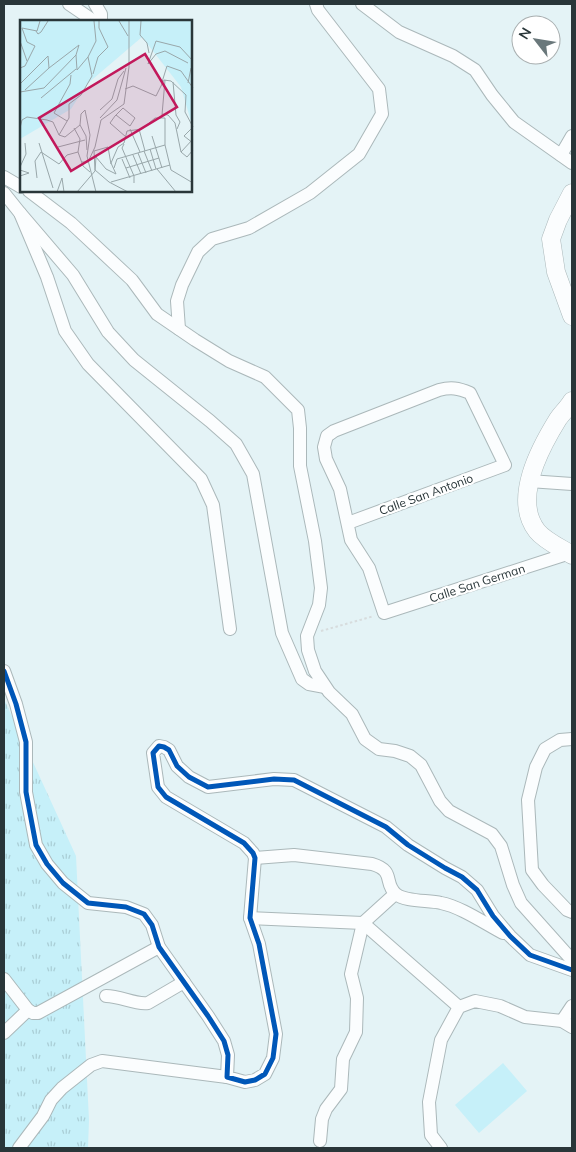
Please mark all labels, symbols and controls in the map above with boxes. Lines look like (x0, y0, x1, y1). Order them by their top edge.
north arrow (511, 15, 561, 65)
inset map (20, 20, 192, 192)
text: N (514, 24, 535, 42)
street label: Calle San Antonio (377, 470, 475, 518)
street label: Calle San German (427, 560, 527, 606)

